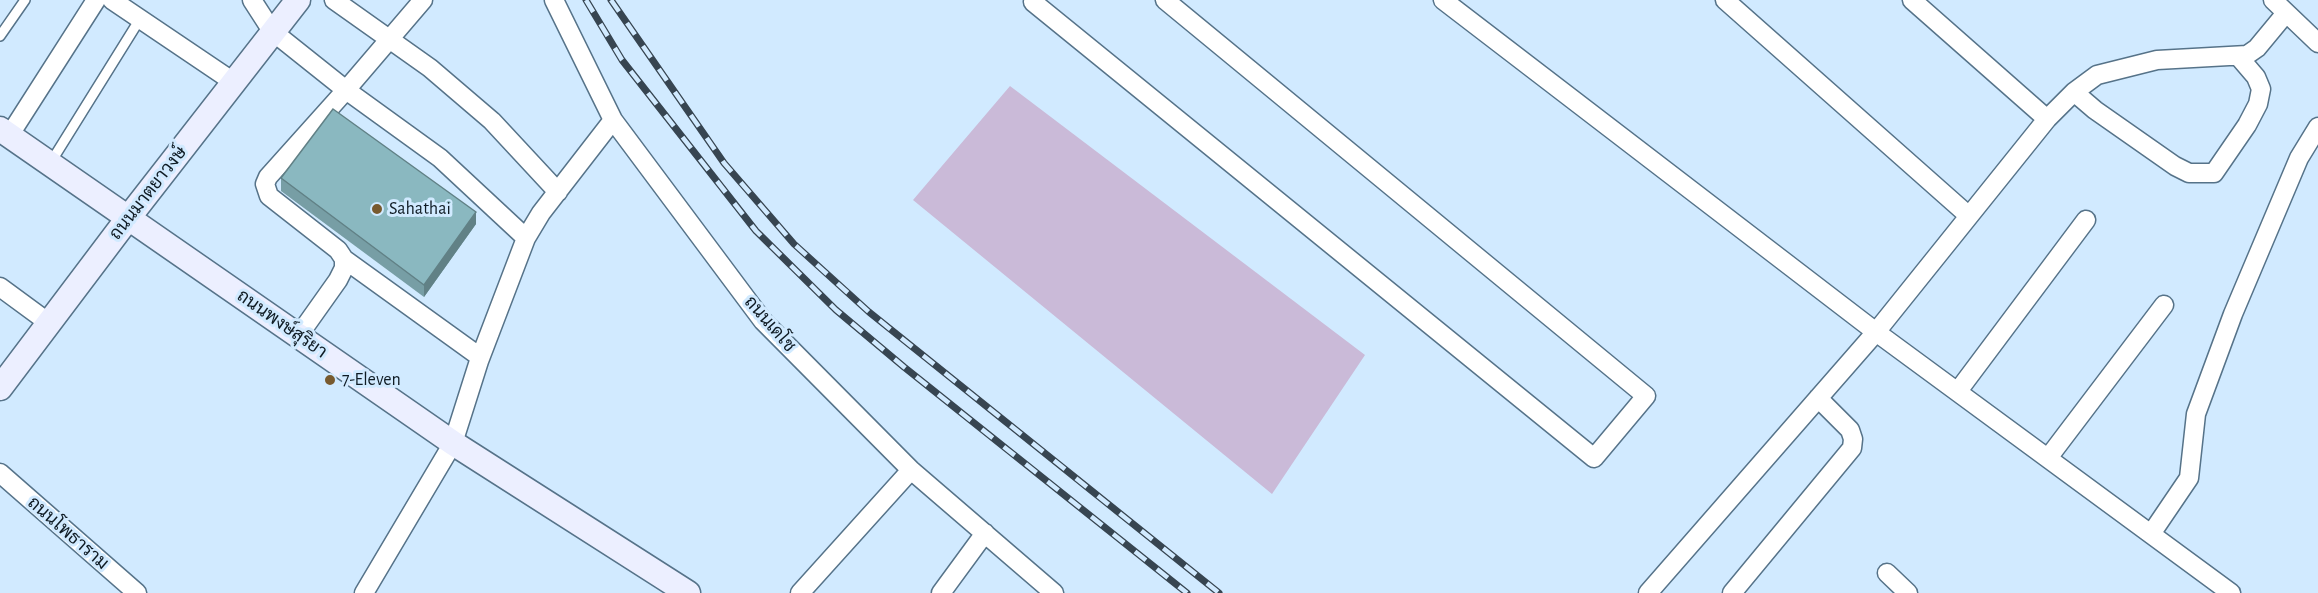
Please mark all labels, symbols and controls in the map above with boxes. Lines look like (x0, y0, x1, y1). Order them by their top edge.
street label: ถนนมาตยาวงษ์ (105, 142, 191, 244)
place label: Sahathai (389, 198, 451, 220)
marker: Sahathai (370, 202, 384, 216)
street label: ถนนพงษ์สุริยา (233, 285, 331, 363)
street label: ถนนเดโช (740, 291, 800, 357)
place label: 7-Eleven (342, 369, 401, 391)
marker: 7-Eleven (323, 373, 337, 387)
street label: ถนนโพธาราม (23, 492, 113, 574)

